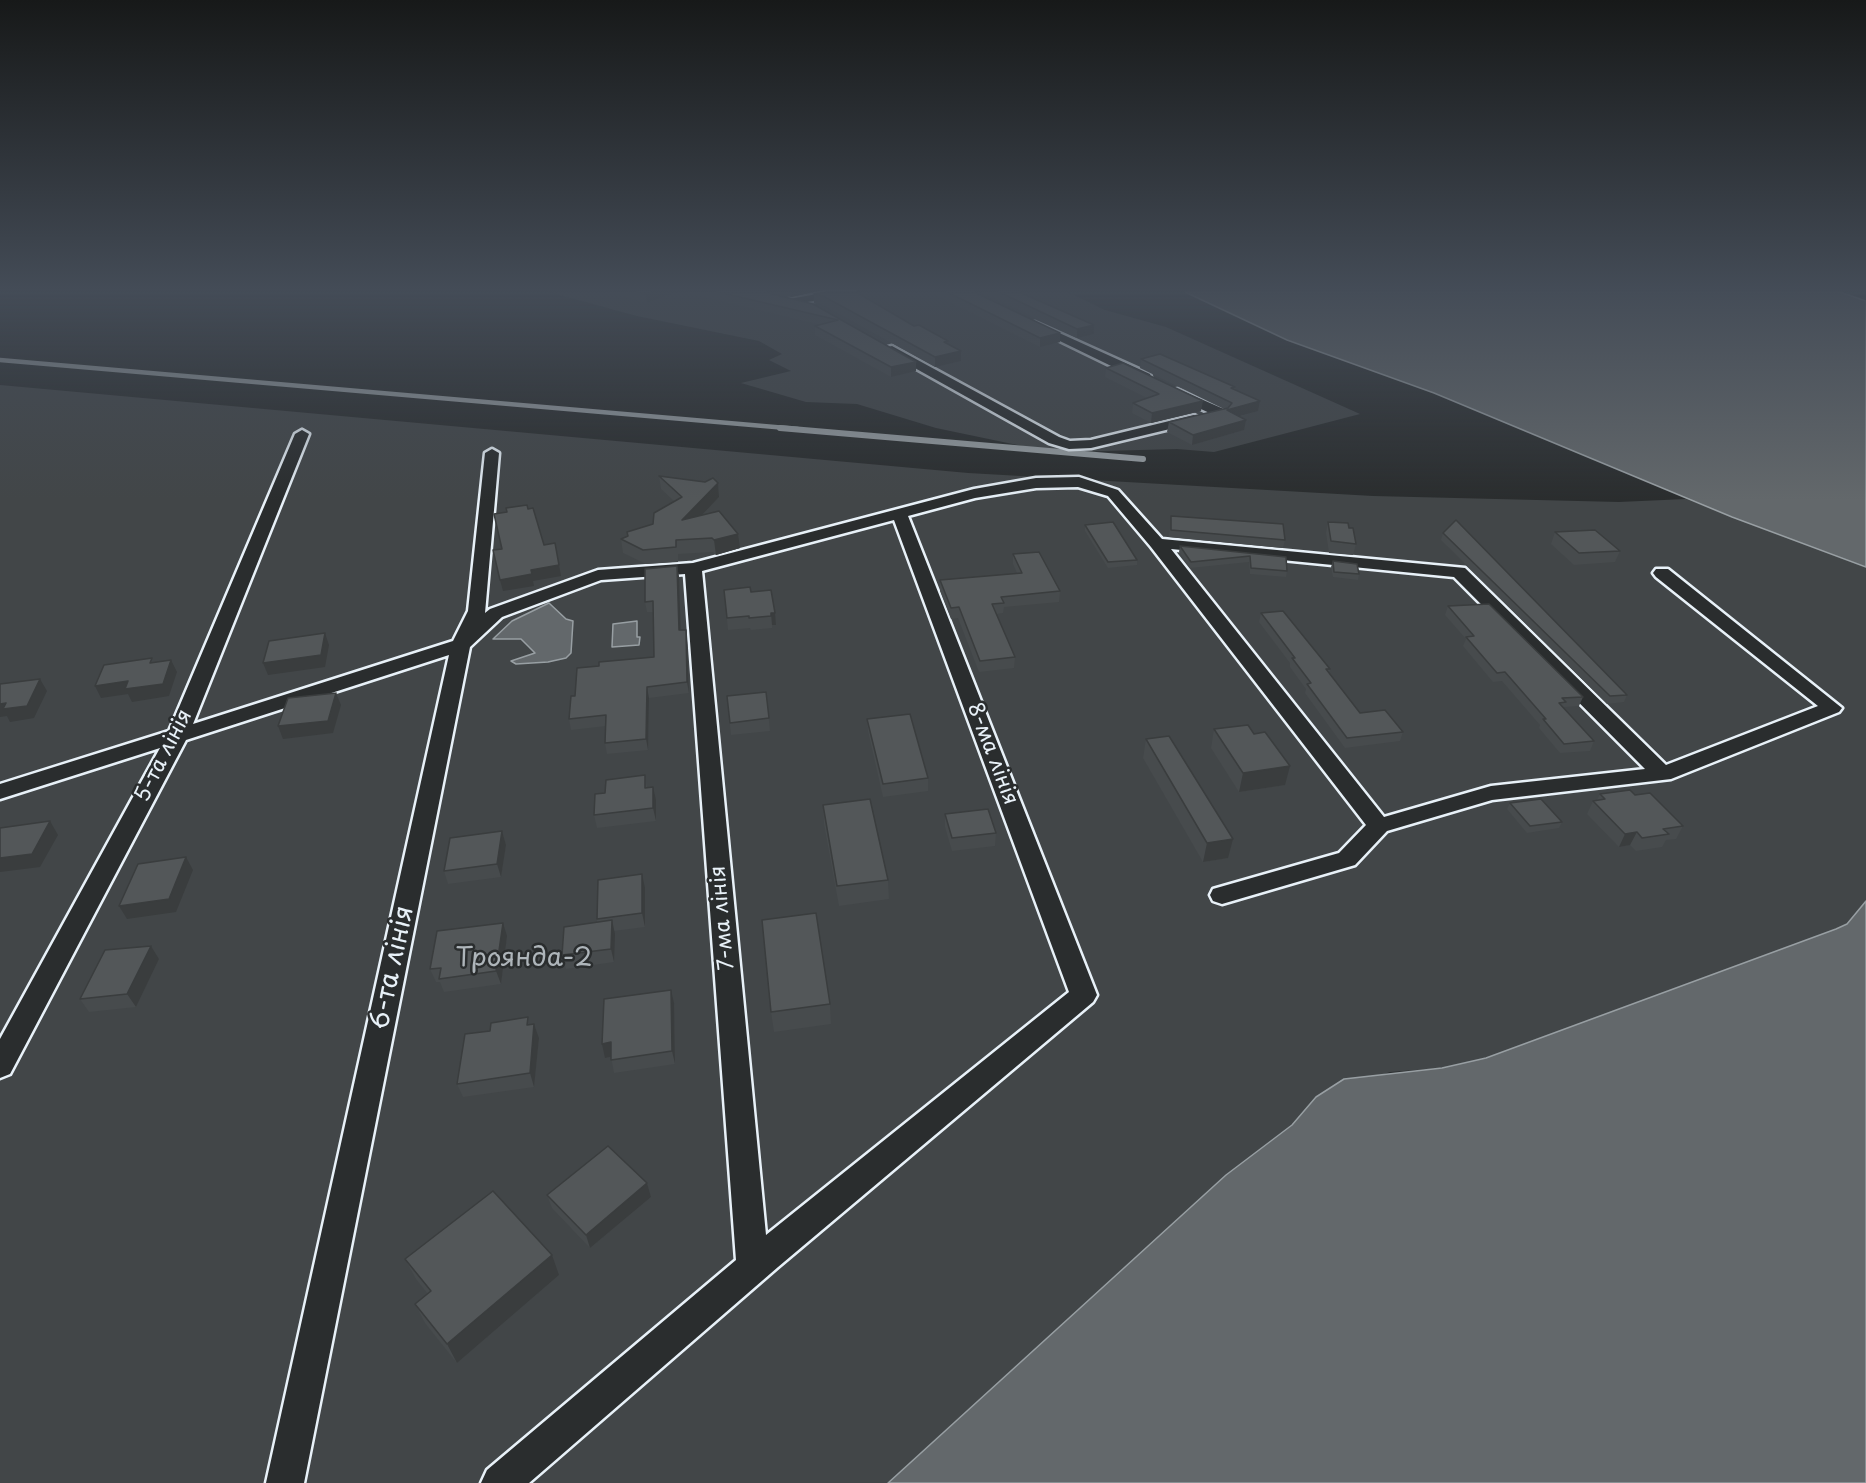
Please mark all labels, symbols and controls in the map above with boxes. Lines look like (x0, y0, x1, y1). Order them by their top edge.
street label: 8-ма лінія (961, 700, 1023, 808)
street label: 5-та лінія (130, 706, 198, 806)
street label: 7-ма лінія (706, 865, 740, 971)
street label: 6-та лінія (365, 903, 421, 1033)
park label: Троянда-2 (456, 943, 592, 975)

